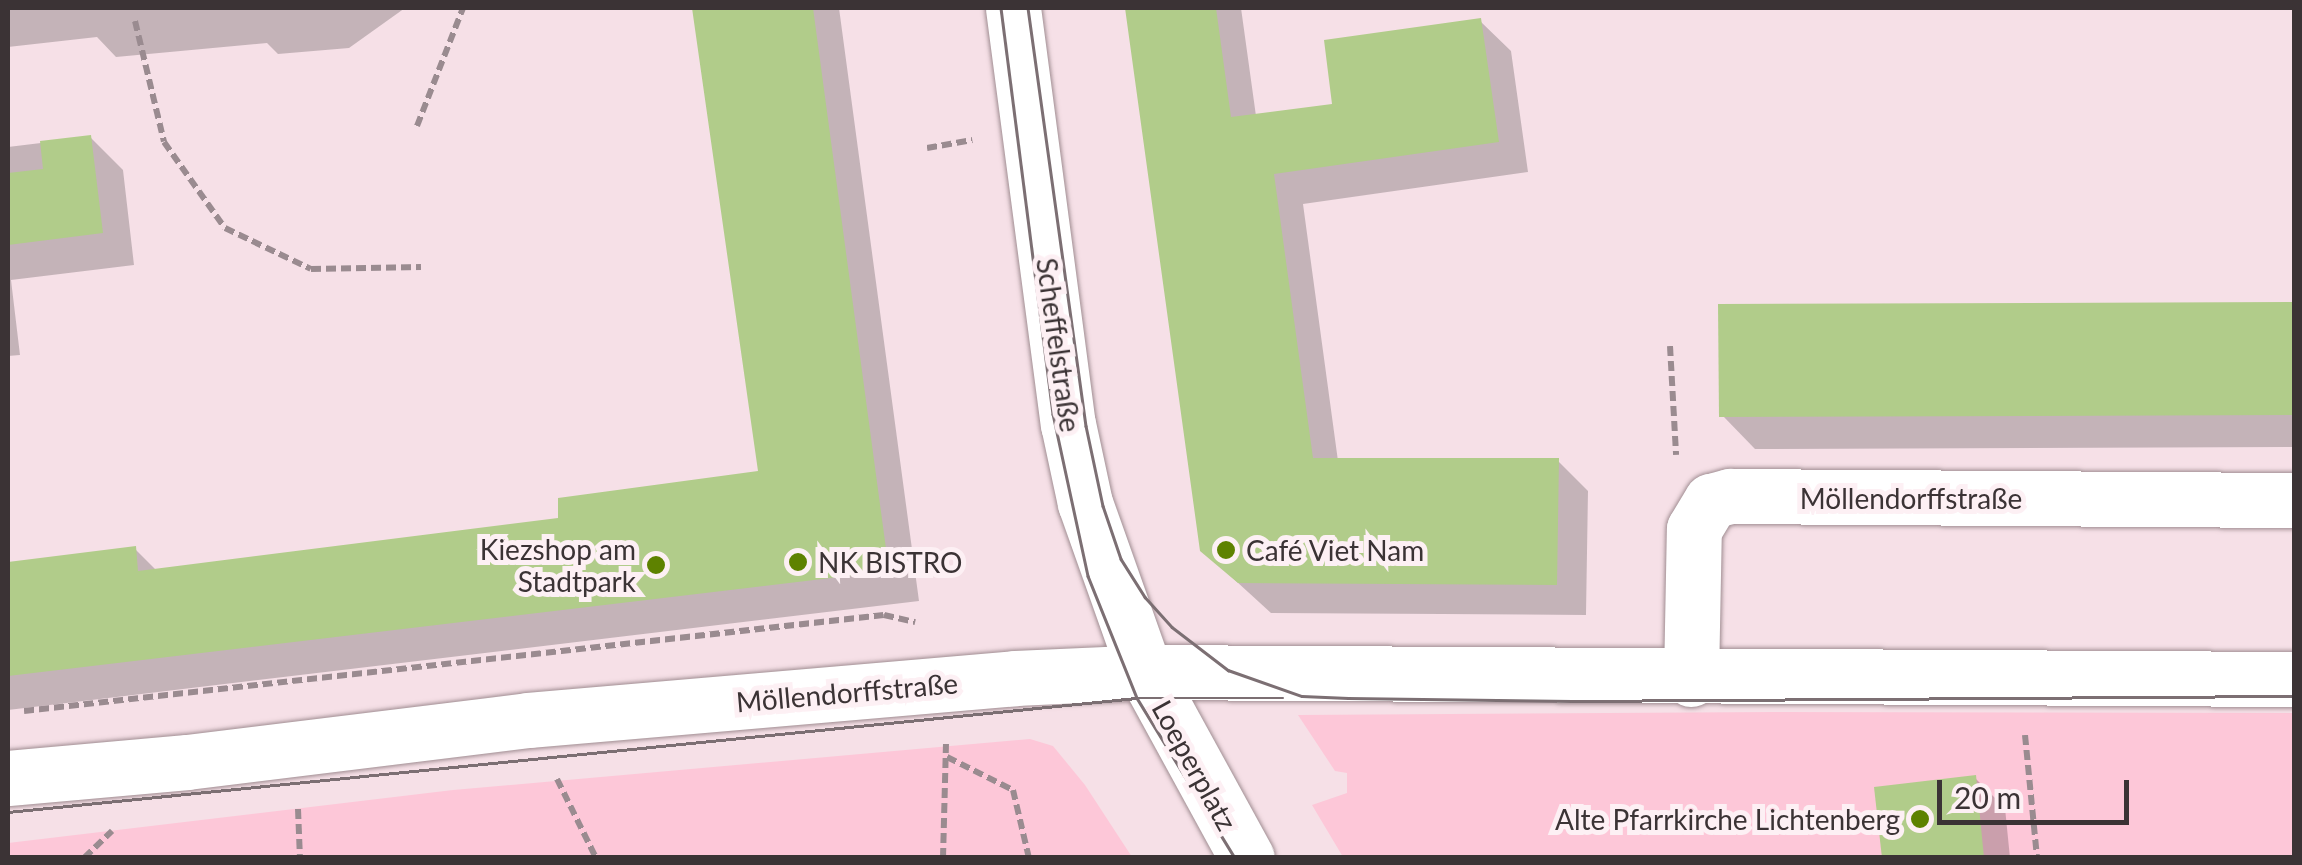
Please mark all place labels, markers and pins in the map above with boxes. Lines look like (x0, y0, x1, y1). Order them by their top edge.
place label: Kiezshop am Stadtpark (480, 532, 636, 598)
place label: Café Viet Nam (1246, 533, 1425, 567)
marker: Café Viet Nam (1215, 539, 1237, 561)
place label: NK BISTRO (818, 545, 963, 579)
marker: NK BISTRO (787, 551, 809, 573)
marker: Kiezshop am Stadtpark (645, 554, 667, 576)
place label: Alte Pfarrkirche Lichtenberg (1555, 802, 1900, 836)
marker: Alte Pfarrkirche Lichtenberg (1909, 808, 1931, 830)

